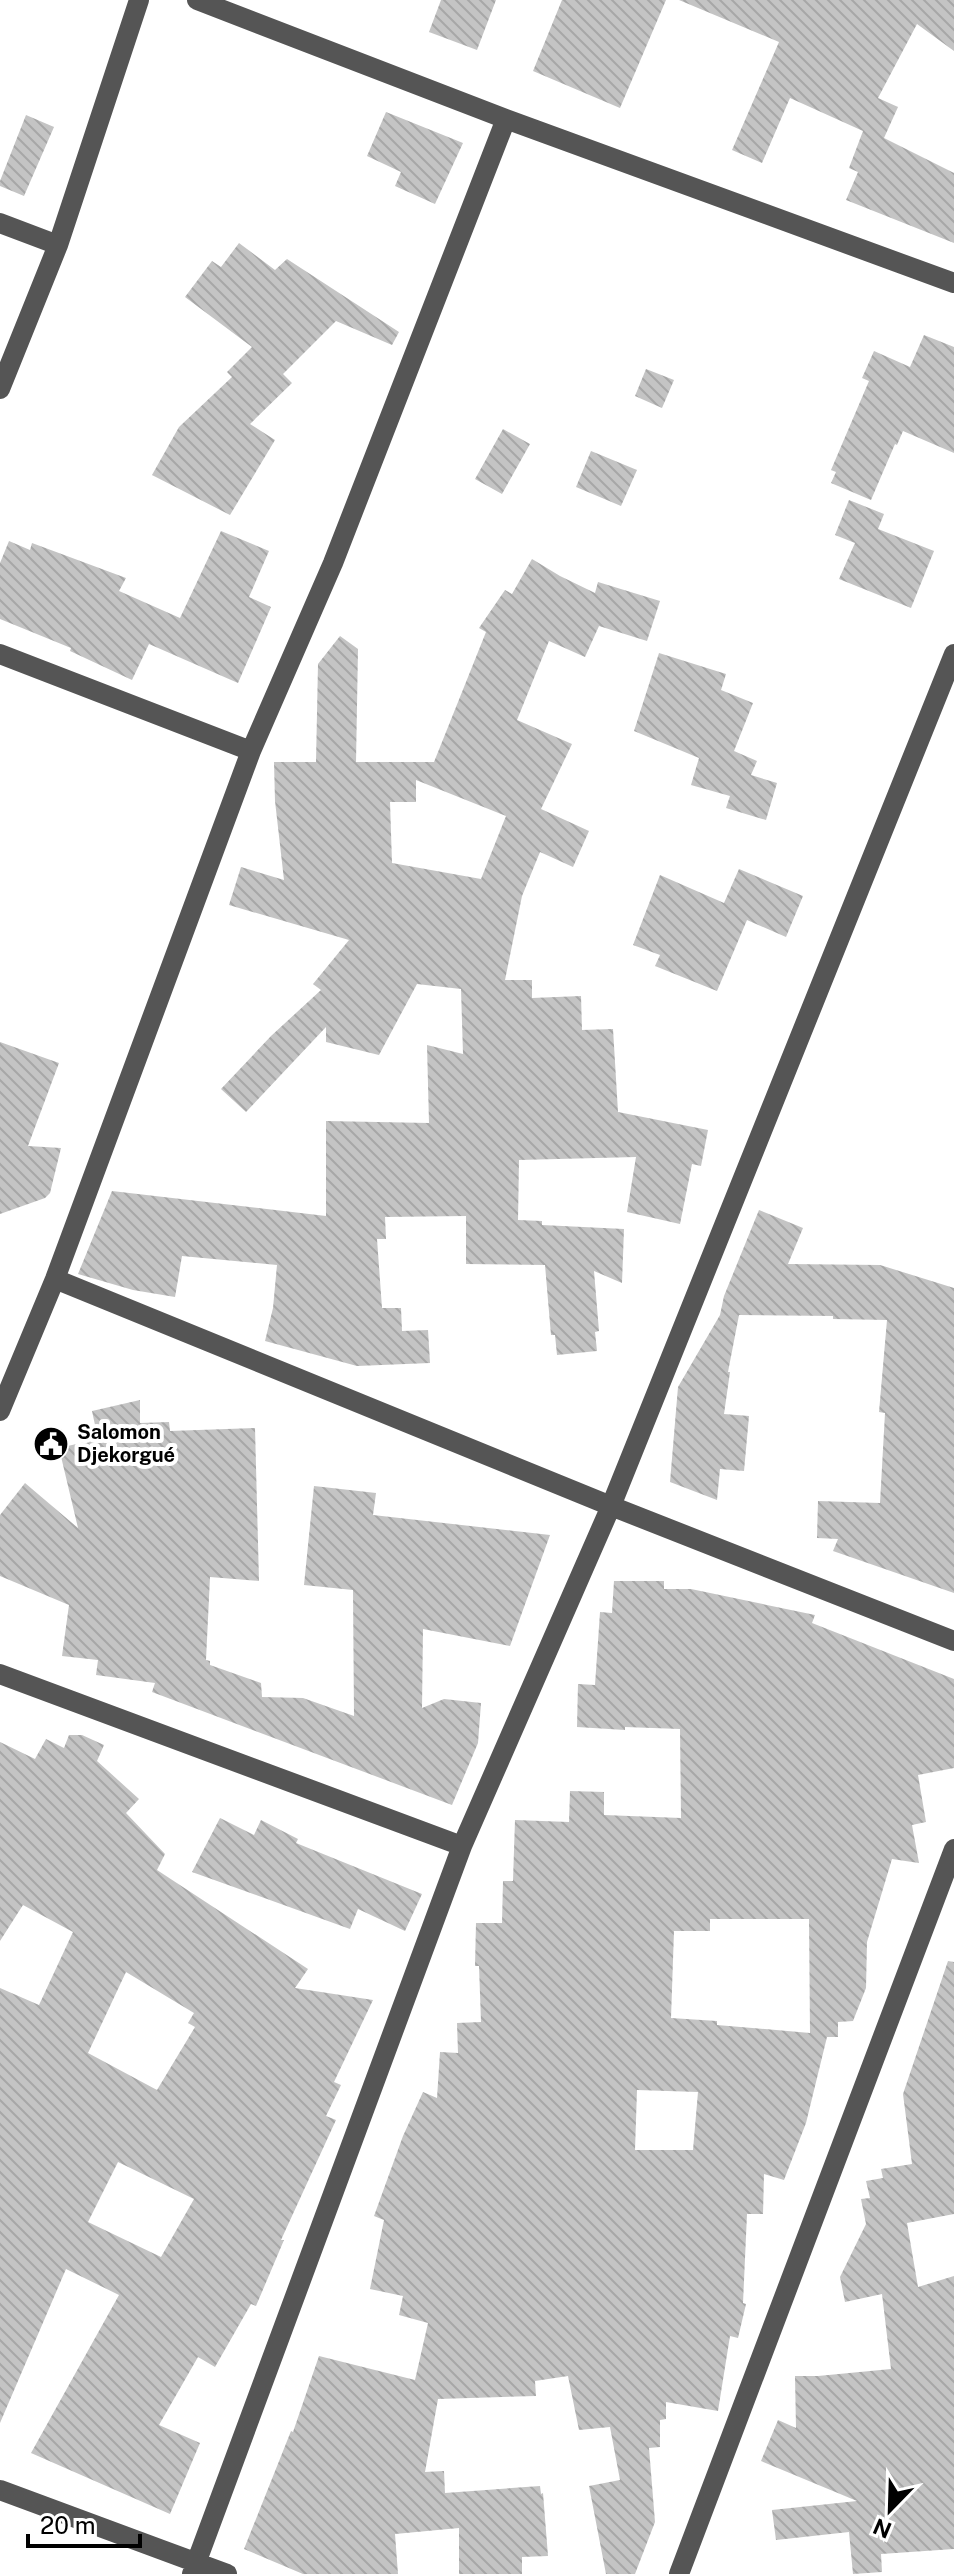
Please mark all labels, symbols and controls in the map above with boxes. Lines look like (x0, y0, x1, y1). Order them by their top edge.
place label: Salomon Djekorgué (77, 1420, 175, 1467)
public building icon: Salomon Djekorgué (32, 1425, 70, 1463)
north arrow (850, 2470, 930, 2550)
scale bar (28, 2498, 140, 2548)
text: 20 m (40, 2511, 96, 2539)
text: N (869, 2513, 895, 2544)

